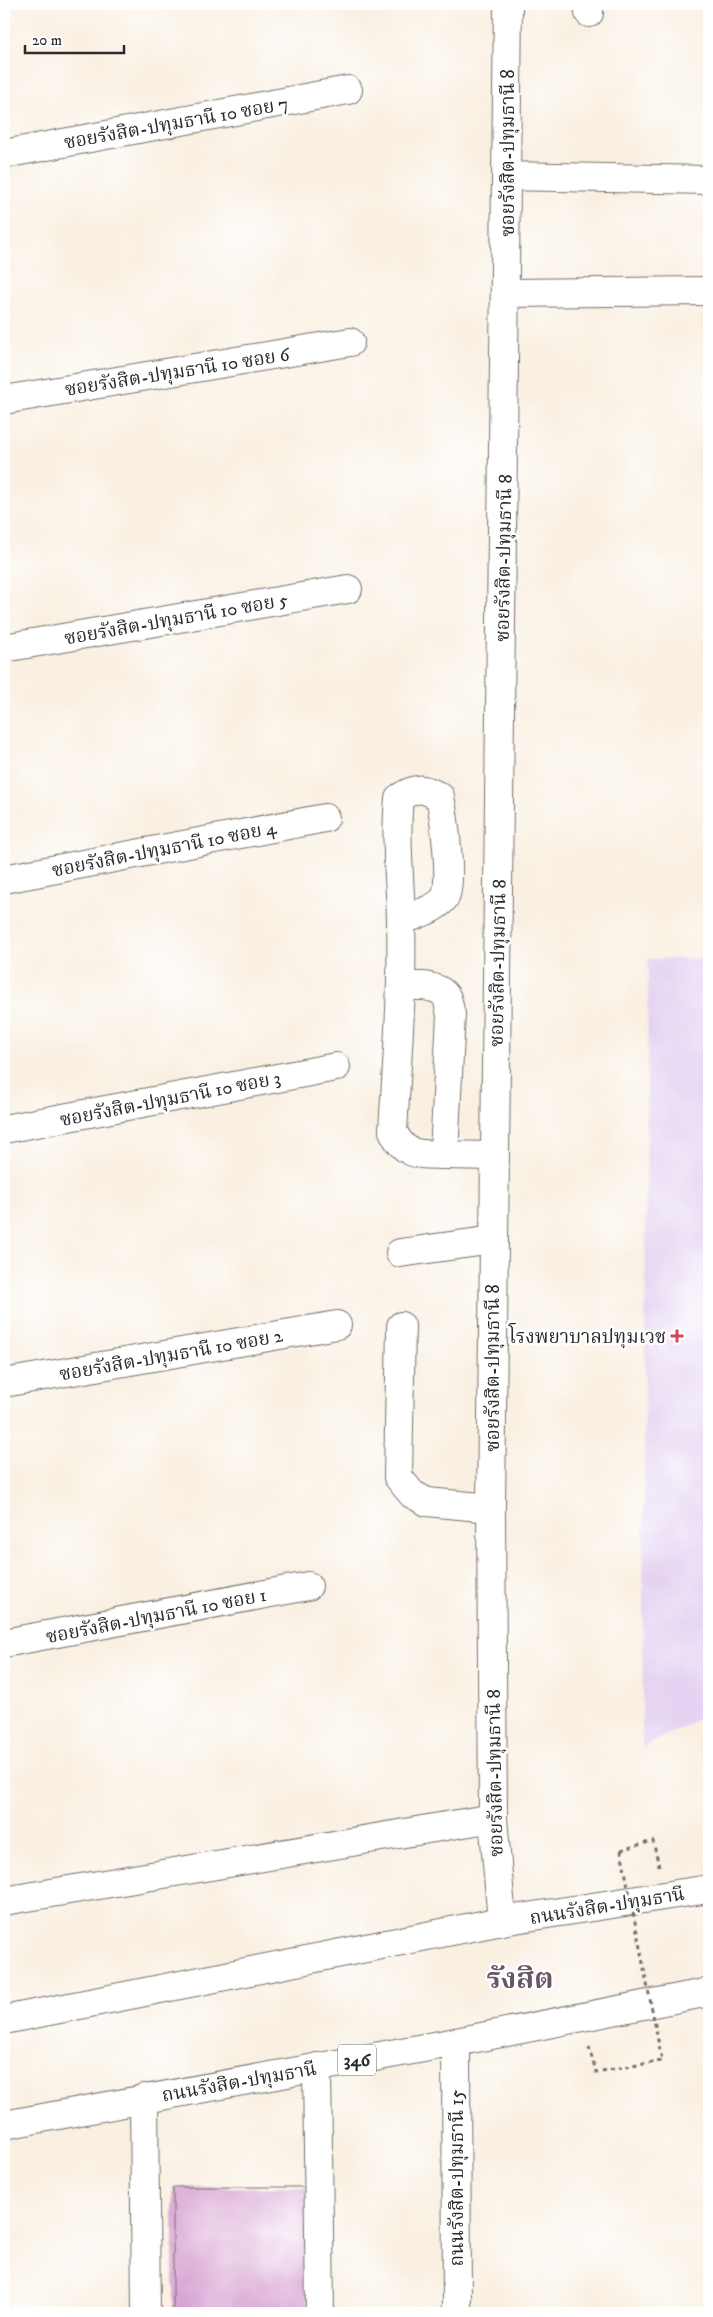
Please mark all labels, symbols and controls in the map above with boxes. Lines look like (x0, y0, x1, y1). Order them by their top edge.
scale bar (25, 22, 124, 54)
text: 20 m (32, 31, 62, 50)
street label: ซอยรังสิต-ปทุมธานี 8 (497, 69, 520, 237)
street label: ซอยรังสิต-ปทุมธานี 10 ซอย 7 (62, 92, 290, 155)
street label: ซอยรังสิต-ปทุมธานี 10 ซอย 6 (63, 343, 292, 402)
street label: ซอยรังสิต-ปทุมธานี 8 (492, 474, 517, 642)
street label: ซอยรังสิต-ปทุมธานี 10 ซอย 5 (63, 588, 290, 650)
street label: ซอยรังสิต-ปทุมธานี 10 ซอย 4 (50, 816, 280, 883)
street label: ซอยรังสิต-ปทุมธานี 8 (486, 879, 511, 1047)
street label: ซอยรังสิต-ปทุมธานี 10 ซอย 3 (58, 1067, 283, 1132)
street label: ซอยรังสิต-ปทุมธานี 8 (482, 1284, 505, 1452)
place label: โรงพยาบาลปทุมเวช (508, 1322, 666, 1349)
street label: ซอยรังสิต-ปทุมธานี 10 ซอย 2 (58, 1324, 285, 1386)
marker: โรงพยาบาลปทุมเวช (670, 1329, 684, 1343)
street label: ซอยรังสิต-ปทุมธานี 10 ซอย 1 (44, 1584, 269, 1649)
street label: ซอยรังสิต-ปทุมธานี 8 (483, 1689, 508, 1857)
street label: ถนนรังสิต-ปทุมธานี (528, 1883, 686, 1930)
district label: รังสิต (486, 1962, 554, 1998)
road number: 346 (338, 2044, 376, 2076)
street label: ถนนรังสิต-ปทุมธานี (160, 2058, 318, 2107)
street label: ถนนรังสิต-ปทุมธานี 15 (446, 2089, 469, 2267)

